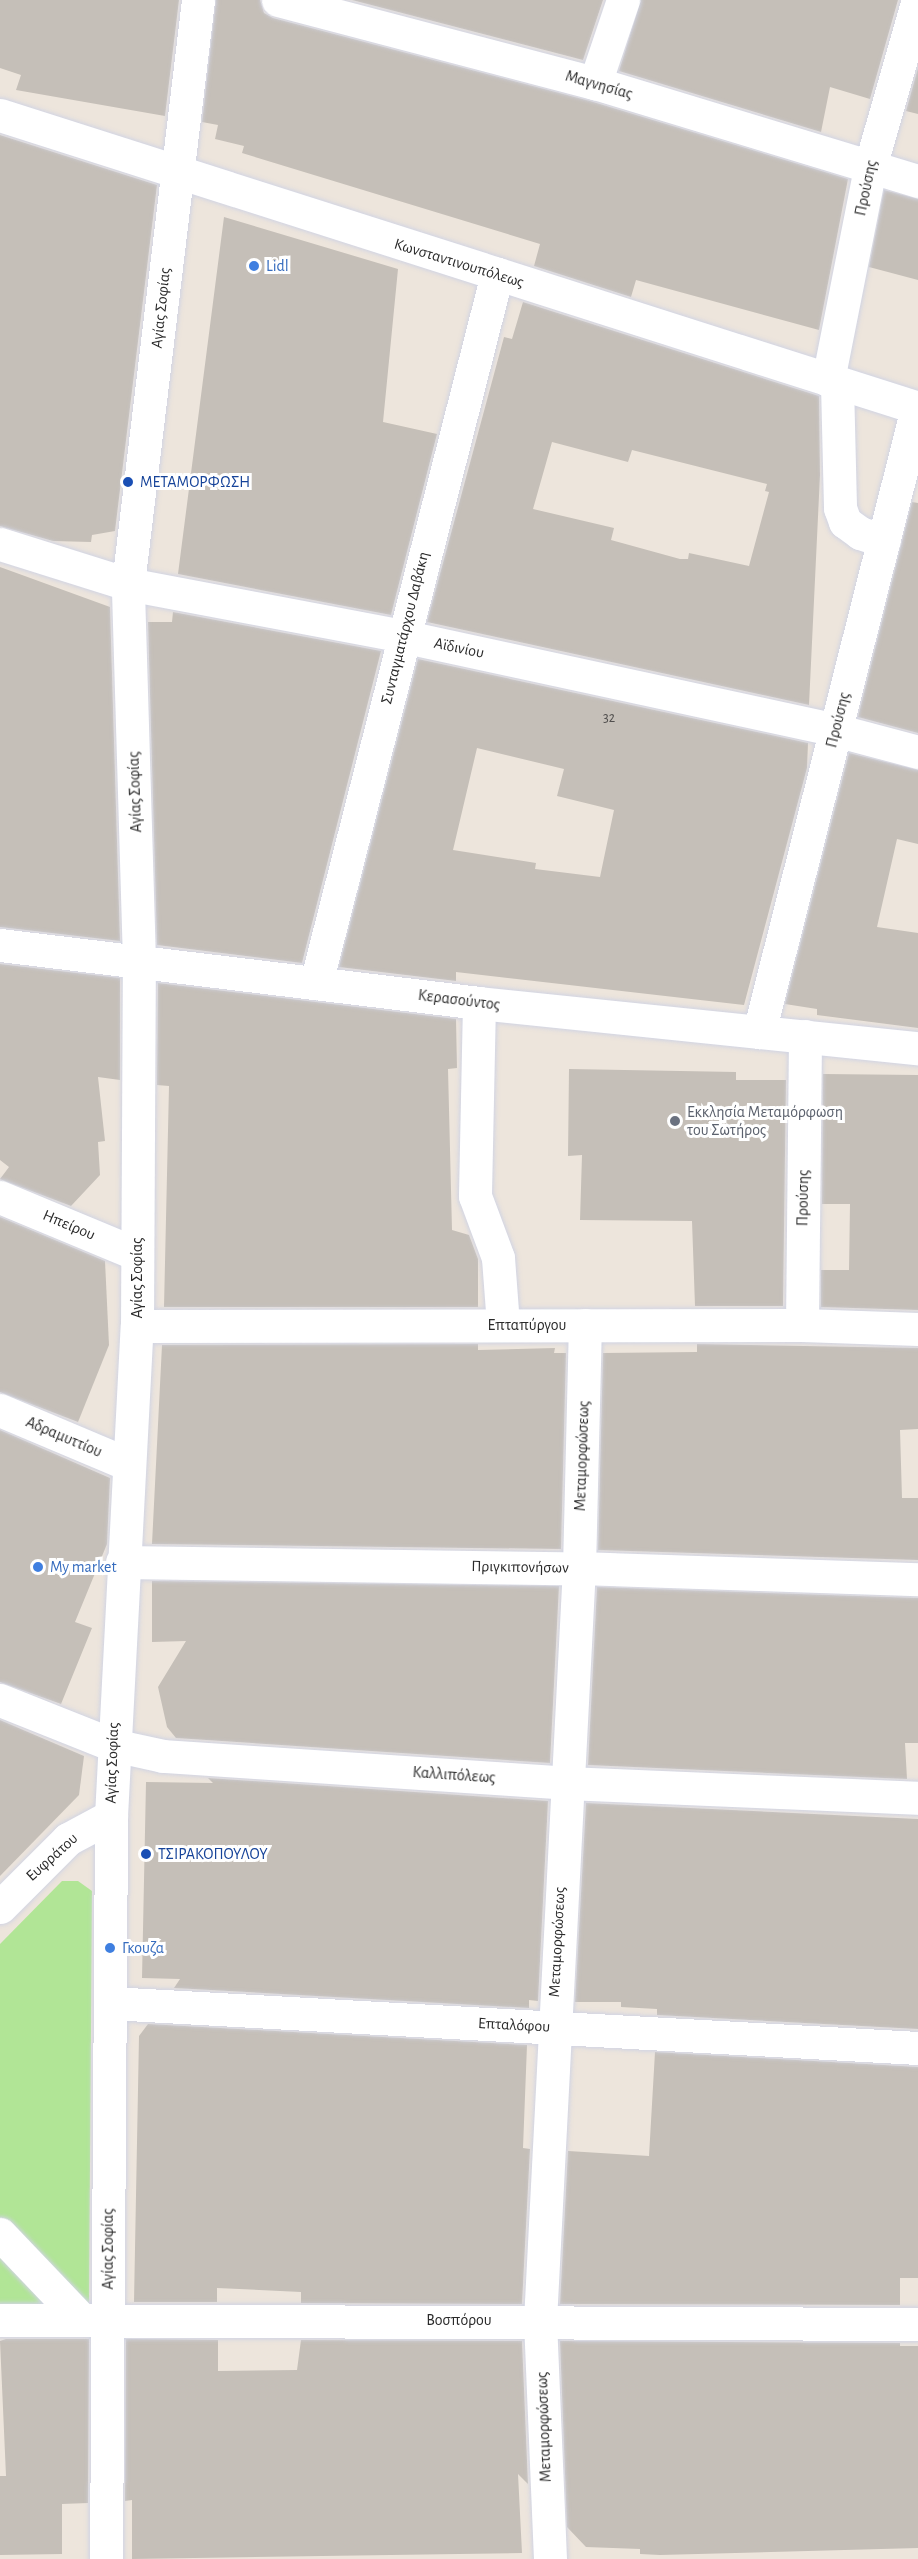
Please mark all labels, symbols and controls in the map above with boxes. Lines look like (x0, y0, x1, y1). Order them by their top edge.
street label: Μαγνησίας (563, 66, 635, 104)
street label: Προύσης (851, 158, 881, 218)
street label: Κωνσταντινουπόλεως (392, 234, 526, 292)
place label: Lidl (266, 256, 289, 276)
marker: Lidl (247, 259, 261, 273)
street label: Αγίας Σοφίας (147, 267, 175, 349)
place label: ΜΕΤΑΜΟΡΦΩΣΗ (140, 472, 250, 492)
marker: ΜΕΤΑΜΟΡΦΩΣΗ (121, 475, 135, 489)
street label: Συνταγματάρχου Δαβάκη (377, 550, 433, 706)
street label: Αϊδινίου (432, 633, 486, 663)
street label: Προύσης (822, 690, 854, 750)
house number: 32 (603, 710, 615, 726)
street label: Αγίας Σοφίας (124, 751, 146, 833)
street label: Κερασούντος (417, 985, 501, 1015)
place label: Εκκλησία Μεταμόρφωση του Σωτήρος (687, 1102, 843, 1140)
marker: Εκκλησία Μεταμόρφωση του Σωτήρος (668, 1114, 682, 1128)
street label: Προύσης (793, 1170, 813, 1226)
street label: Ηπείρου (40, 1205, 98, 1245)
street label: Αγίας Σοφίας (127, 1237, 147, 1319)
street label: Επταπύργου (488, 1315, 566, 1335)
street label: Μεταμορφώσεως (570, 1400, 594, 1512)
street label: Αδραμυττίου (23, 1412, 105, 1462)
place label: My market (50, 1557, 117, 1577)
street label: Πριγκιπονήσων (471, 1557, 569, 1577)
marker: My market (31, 1560, 45, 1574)
street label: Αγίας Σοφίας (101, 1722, 123, 1804)
street label: Καλλιπόλεως (412, 1763, 496, 1787)
street label: Ευφράτου (22, 1829, 82, 1885)
place label: ΤΣΙΡΑΚΟΠΟΥΛΟΥ (158, 1844, 268, 1864)
marker: ΤΣΙΡΑΚΟΠΟΥΛΟΥ (139, 1847, 153, 1861)
street label: Μεταμορφώσεως (545, 1886, 569, 1998)
place label: Γκουζα (122, 1938, 164, 1958)
marker: Γκουζα (103, 1941, 117, 1955)
street label: Επταλόφου (477, 2014, 551, 2036)
street label: Αγίας Σοφίας (98, 2208, 118, 2290)
street label: Βοσπόρου (426, 2310, 492, 2330)
street label: Μεταμορφώσεως (532, 2371, 556, 2483)

